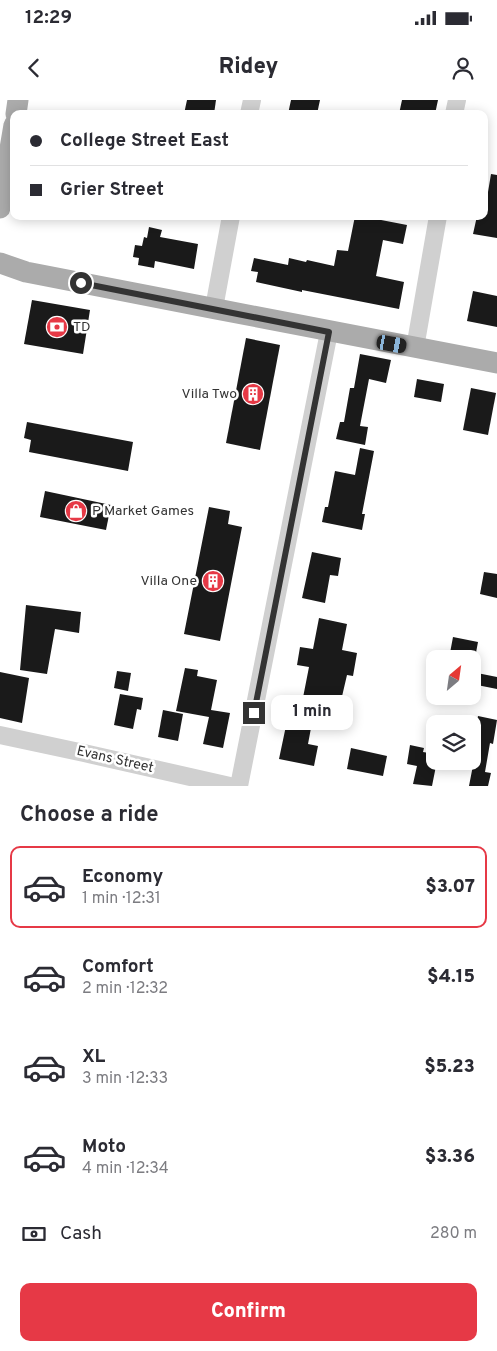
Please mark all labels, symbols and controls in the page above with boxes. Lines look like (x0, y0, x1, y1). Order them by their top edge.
text: 12:29 (25, 6, 72, 30)
icon: back (20, 54, 48, 82)
text: Ridey (219, 54, 278, 81)
icon: person (449, 54, 477, 82)
text: College Street East (60, 129, 229, 153)
text: Grier Street (60, 178, 164, 202)
route start (70, 272, 92, 294)
bank icon: TD (45, 315, 69, 339)
place label: TD (73, 319, 91, 336)
car (375, 334, 408, 354)
building icon: Villa Two (241, 382, 265, 406)
place label: Villa Two (182, 386, 237, 403)
shop icon: P Market Games (64, 499, 88, 523)
place label: P Market Games (92, 503, 194, 520)
building icon: Villa One (201, 569, 225, 593)
place label: Villa One (140, 573, 197, 590)
north arrow (426, 650, 481, 705)
map controls (426, 650, 481, 770)
callout: 1 min (272, 696, 354, 730)
route end (243, 702, 265, 724)
text: 1 min (292, 702, 332, 722)
button: layers (426, 715, 481, 770)
street label: Evans Street (75, 743, 155, 777)
text: Choose a ride (20, 802, 158, 829)
icon: car (22, 865, 67, 910)
text: Economy (82, 865, 163, 889)
text: $3.07 (425, 875, 475, 899)
text: 1 min · 12:31 (82, 889, 161, 909)
icon: car (22, 955, 67, 1000)
text: Comfort (82, 955, 154, 979)
text: $4.15 (427, 965, 475, 989)
text: 2 min · 12:32 (82, 979, 168, 999)
icon: car (22, 1045, 67, 1090)
text: XL (82, 1045, 105, 1069)
text: $5.23 (424, 1055, 475, 1079)
text: 3 min · 12:33 (82, 1069, 168, 1089)
icon: car (22, 1135, 67, 1180)
text: Moto (82, 1135, 126, 1159)
text: $3.36 (425, 1145, 475, 1169)
text: 4 min · 12:34 (82, 1159, 169, 1179)
icon: cash (20, 1220, 48, 1248)
text: Cash (60, 1222, 102, 1246)
text: 280 m (430, 1224, 477, 1244)
button: Confirm (20, 1283, 477, 1341)

